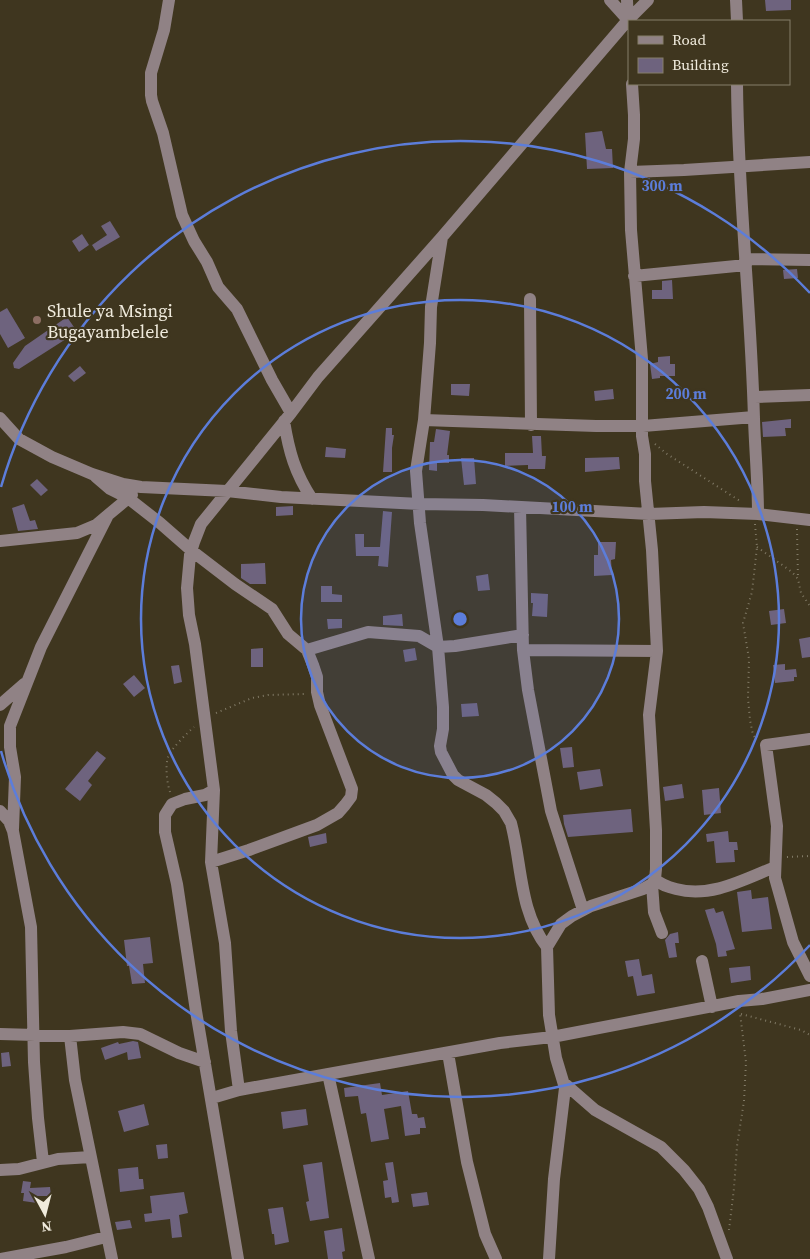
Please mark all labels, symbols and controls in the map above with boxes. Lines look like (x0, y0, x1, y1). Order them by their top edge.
legend (628, 20, 790, 85)
text: Road (672, 29, 706, 50)
text: Building (672, 54, 729, 75)
text: 300 m (641, 175, 683, 196)
place label: Shule ya Msingi Bugayambelele (47, 298, 173, 344)
marker: Shule ya Msingi Bugayambelele (31, 314, 43, 326)
text: 200 m (665, 383, 707, 404)
text: 100 m (551, 496, 593, 517)
centre of rings (451, 610, 469, 628)
north arrow (20, 1189, 70, 1239)
text: N (40, 1216, 53, 1237)

